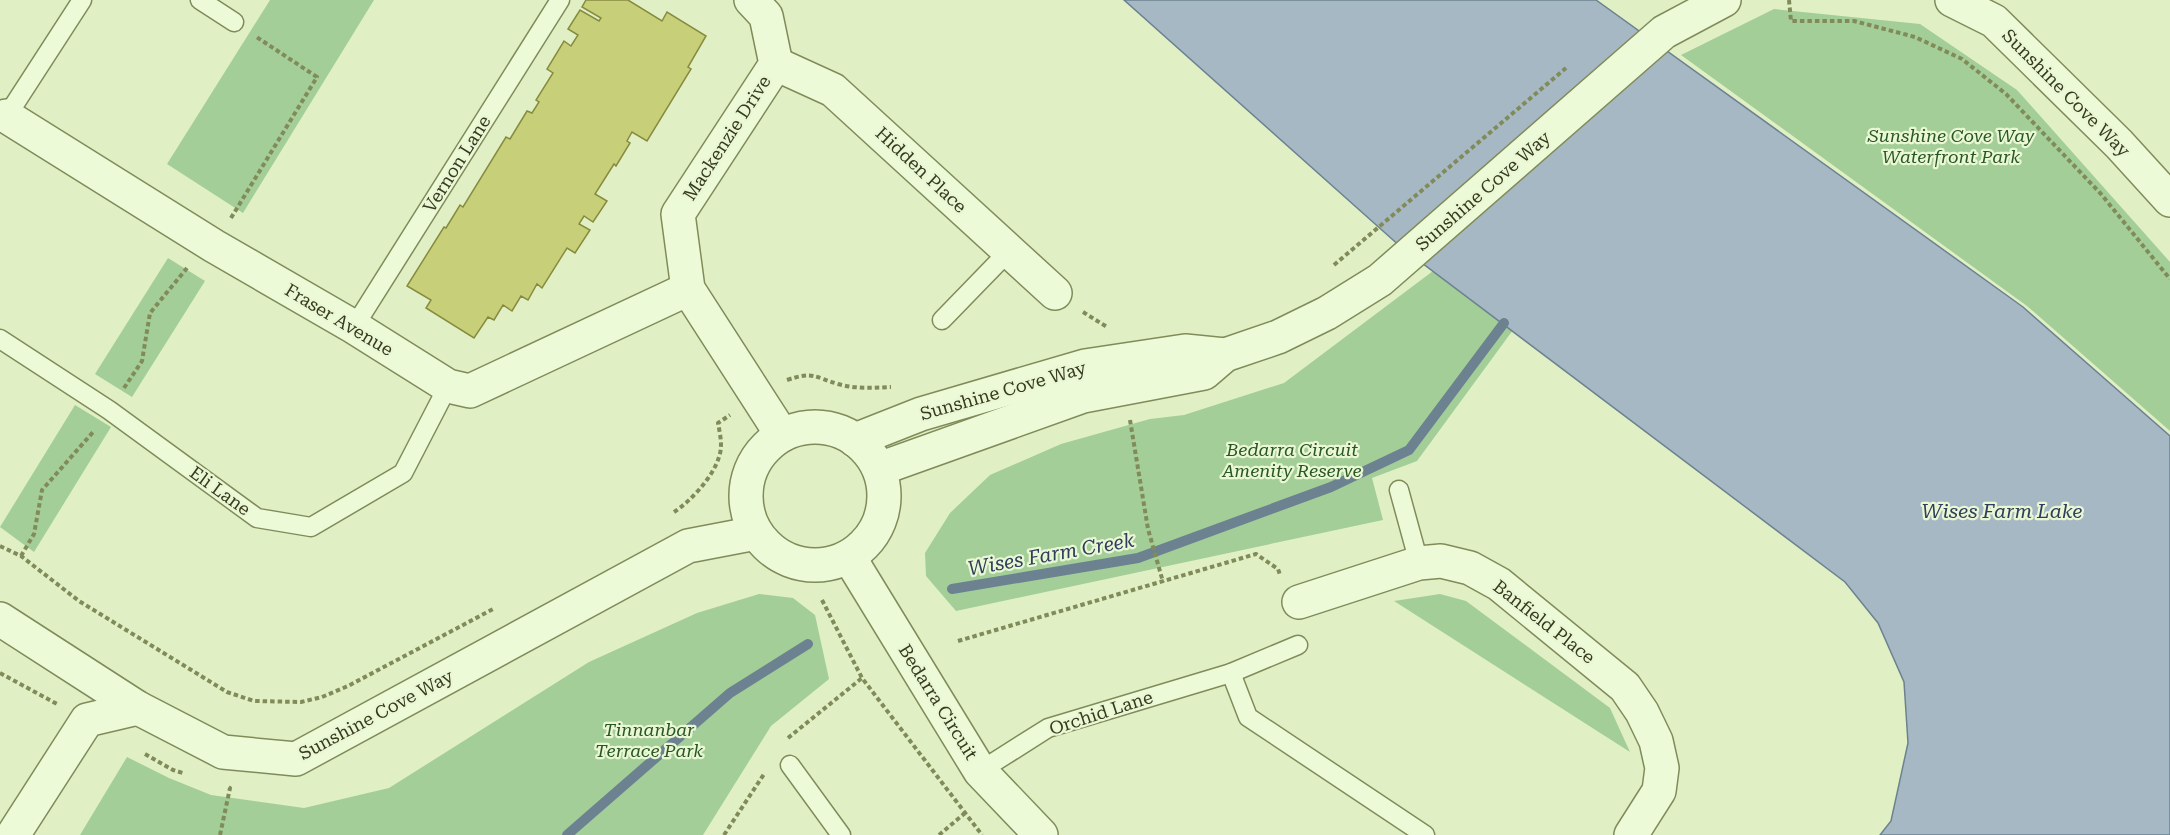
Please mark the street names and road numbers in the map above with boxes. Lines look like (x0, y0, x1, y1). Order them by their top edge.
street label: Sunshine Cove Way (1998, 25, 2135, 161)
street label: Mackenzie Drive (678, 71, 775, 204)
street label: Vernon Lane (418, 111, 495, 216)
street label: Hidden Place (872, 122, 971, 217)
street label: Sunshine Cove Way (1411, 126, 1555, 255)
street label: Fraser Avenue (281, 279, 397, 360)
street label: Sunshine Cove Way (917, 357, 1089, 424)
street label: Eli Lane (186, 462, 255, 520)
street label: Banfield Place (1489, 575, 1599, 668)
street label: Bedarra Circuit (895, 640, 982, 764)
street label: Sunshine Cove Way (295, 665, 457, 764)
street label: Orchid Lane (1046, 686, 1155, 739)

